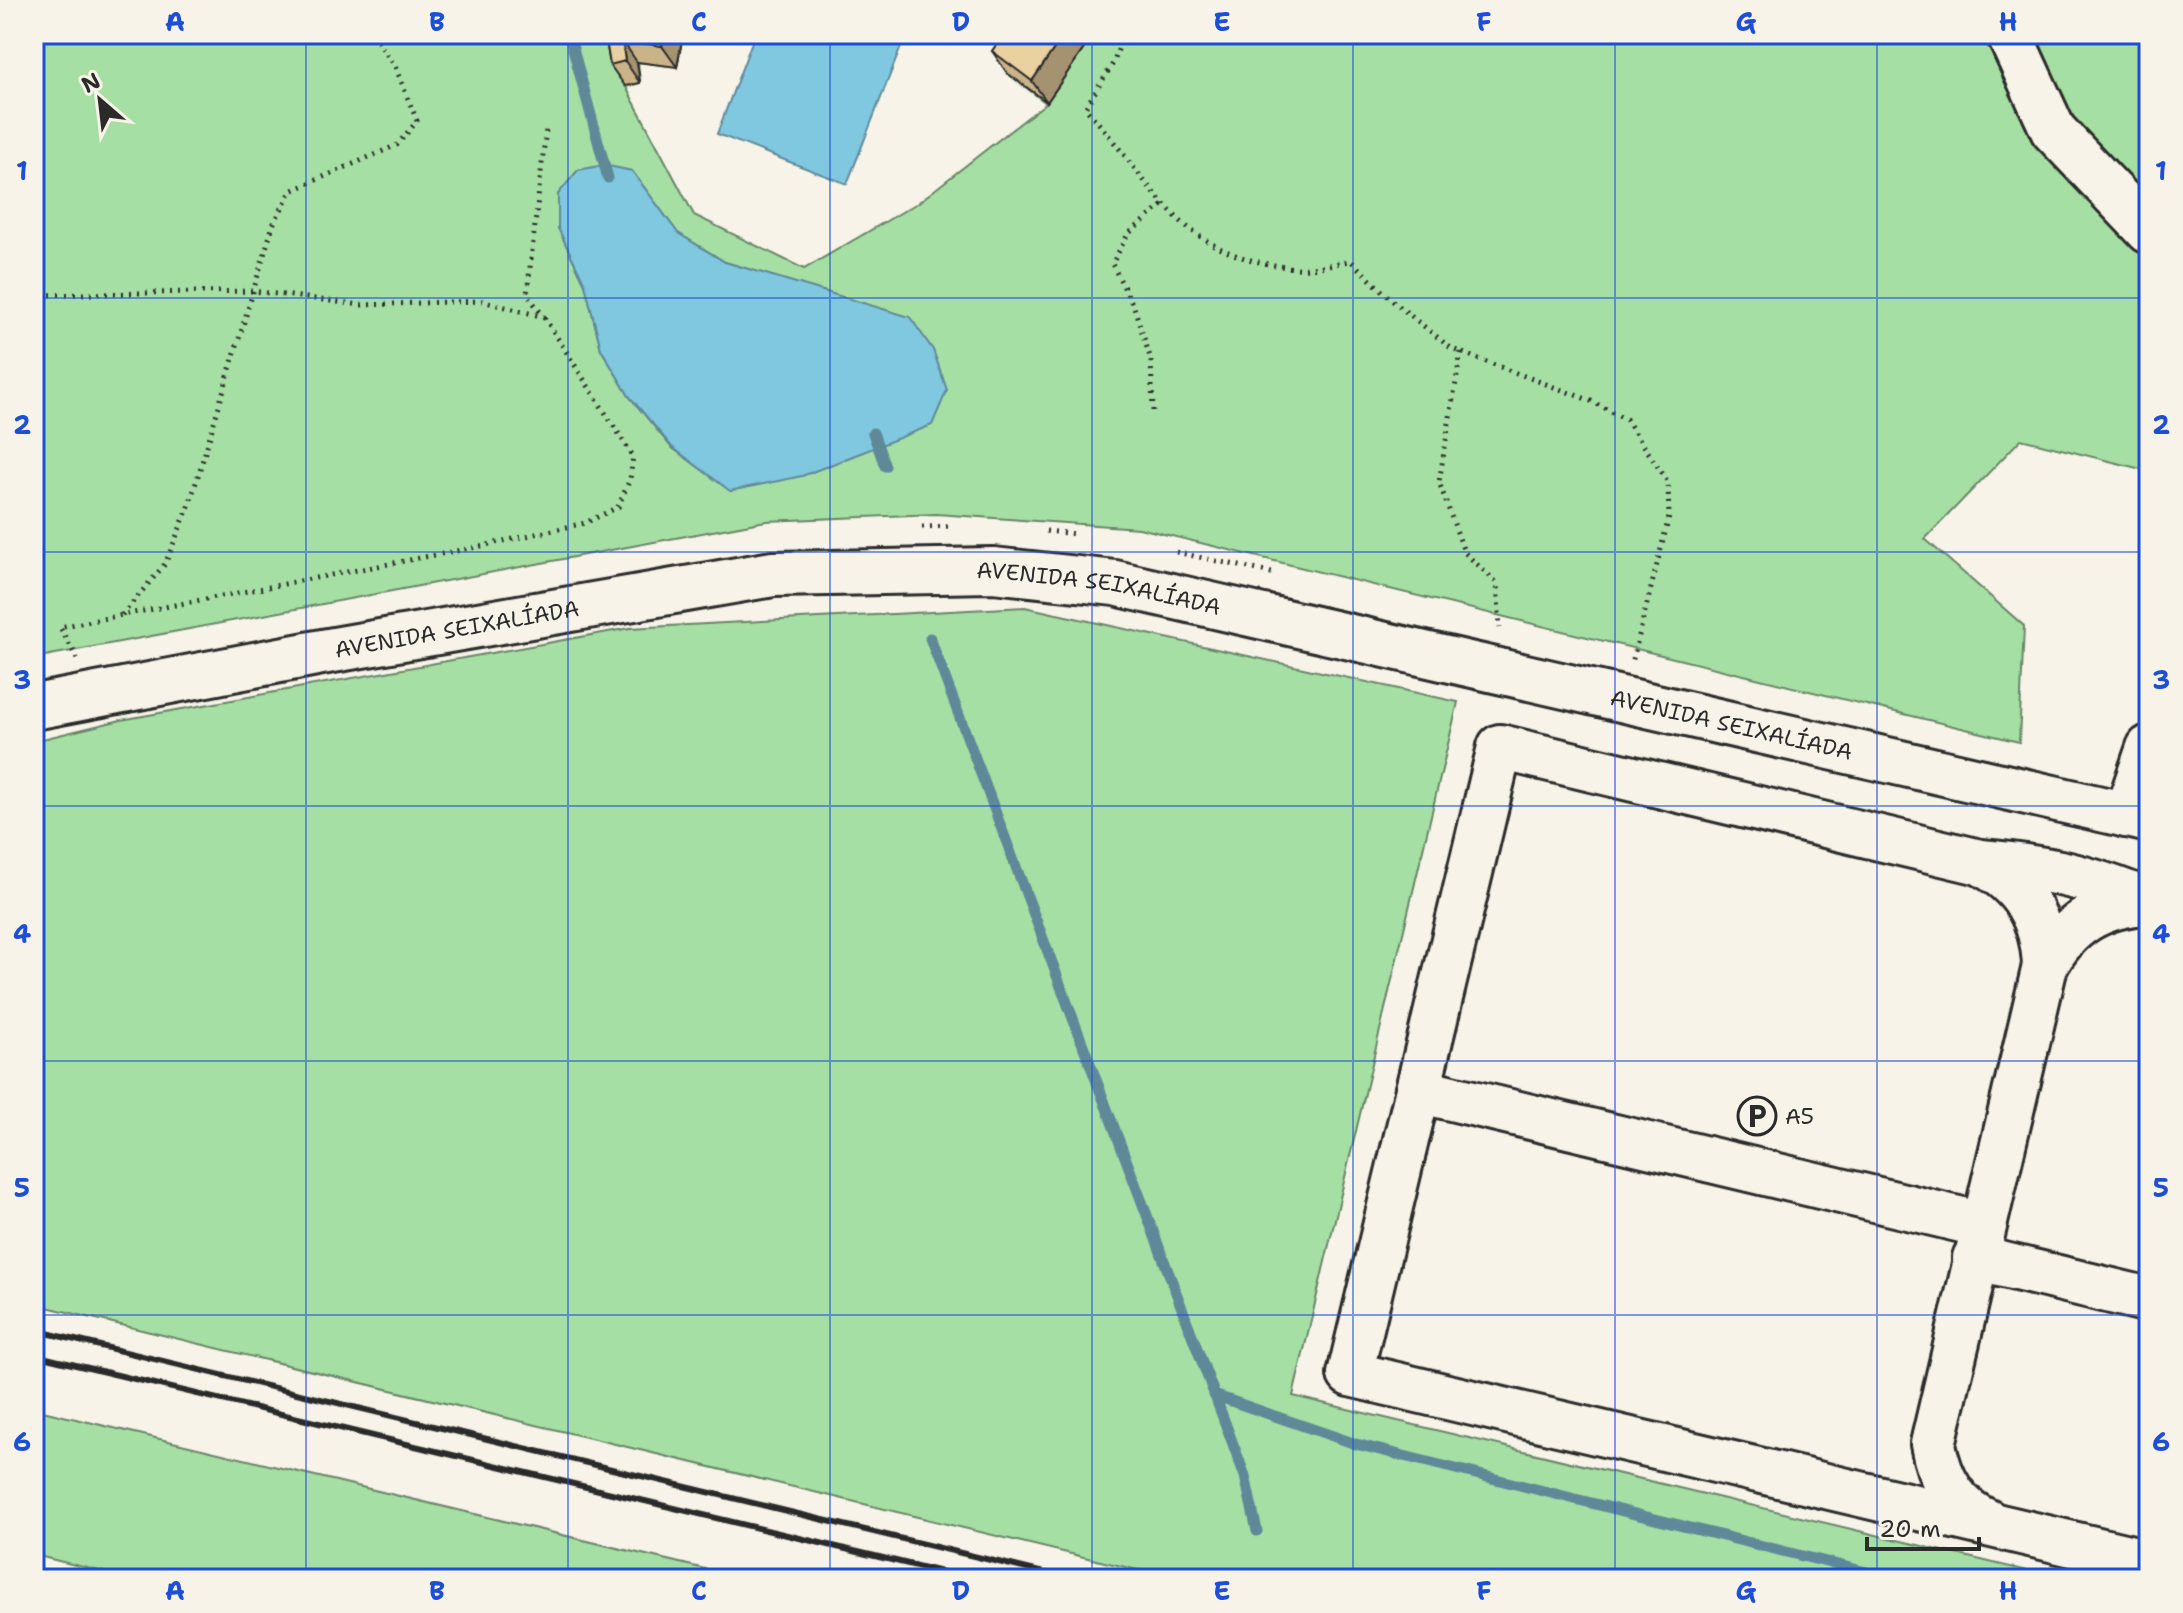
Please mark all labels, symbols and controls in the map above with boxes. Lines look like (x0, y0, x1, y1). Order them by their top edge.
text: A (165, 4, 185, 39)
text: B (429, 4, 445, 39)
text: C (691, 4, 707, 39)
text: D (952, 4, 970, 39)
text: E (1213, 4, 1231, 39)
text: F (1476, 4, 1492, 39)
text: G (1736, 4, 1757, 39)
text: H (1999, 4, 2017, 39)
north arrow (60, 60, 140, 140)
text: N (76, 66, 105, 100)
text: 1 (16, 153, 28, 188)
text: 1 (2155, 153, 2167, 188)
text: 2 (13, 407, 31, 442)
text: 2 (2152, 407, 2170, 442)
street label: AVENIDA SEIXALÍADA (976, 555, 1224, 621)
street label: AVENIDA SEIXALÍADA (332, 593, 581, 664)
text: 3 (13, 662, 31, 697)
text: 3 (2152, 662, 2170, 697)
street label: AVENIDA SEIXALÍADA (1607, 682, 1855, 766)
text: 4 (13, 916, 31, 951)
text: 4 (2152, 916, 2170, 951)
parking icon: A5 (1736, 1095, 1778, 1137)
place label: A5 (1785, 1102, 1814, 1131)
text: 5 (14, 1170, 30, 1205)
text: 5 (2153, 1170, 2169, 1205)
text: 6 (13, 1424, 31, 1459)
text: 6 (2152, 1424, 2170, 1459)
scale bar (1867, 1501, 1979, 1551)
text: 20 m (1879, 1513, 1941, 1545)
text: A (165, 1573, 185, 1608)
text: B (429, 1573, 445, 1608)
text: C (691, 1573, 707, 1608)
text: D (952, 1573, 970, 1608)
text: E (1213, 1573, 1231, 1608)
text: F (1476, 1573, 1492, 1608)
text: G (1736, 1573, 1757, 1608)
text: H (1999, 1573, 2017, 1608)

